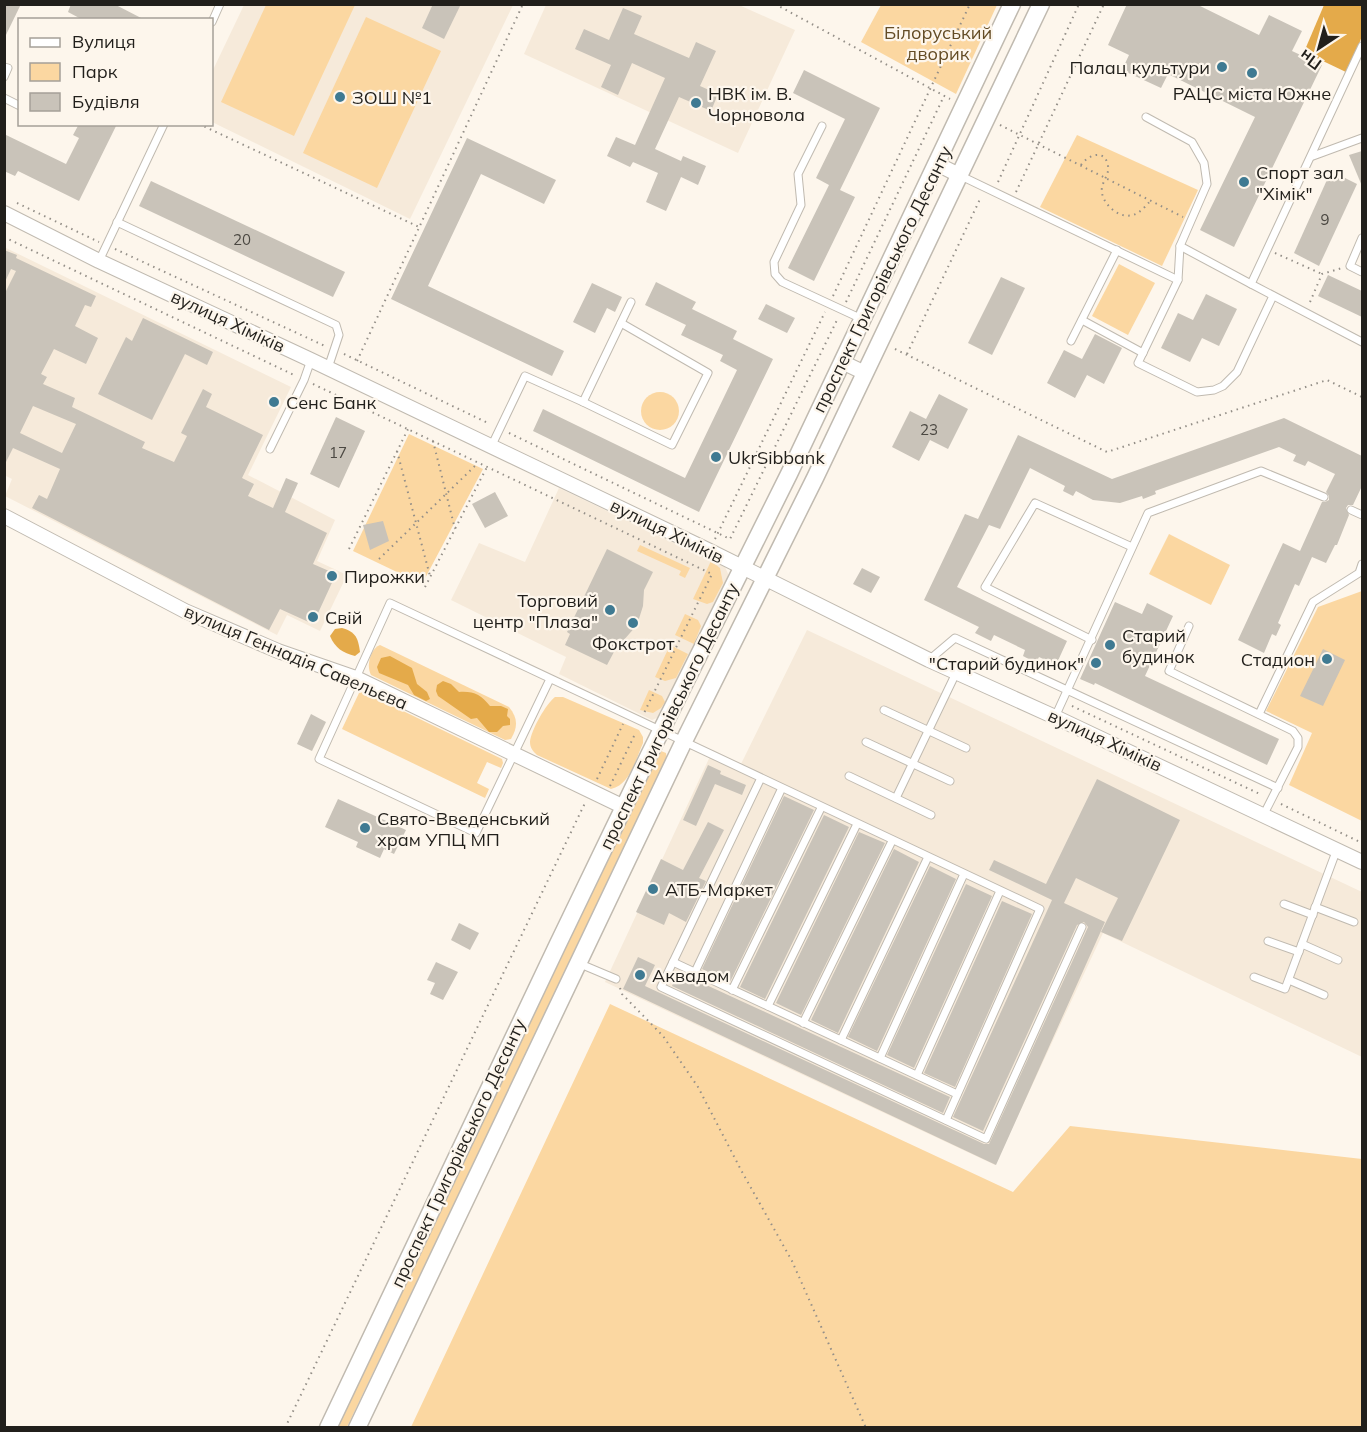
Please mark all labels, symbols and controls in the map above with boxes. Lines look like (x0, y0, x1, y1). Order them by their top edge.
legend (18, 18, 213, 126)
north arrow (1289, 18, 1349, 78)
park label: Білоруський дворик (884, 21, 992, 65)
text: Вулиця (72, 30, 136, 53)
text: Пн (1295, 46, 1325, 75)
place label: Палац культури (1070, 56, 1210, 79)
text: Парк (72, 60, 118, 83)
marker: Палац культури (1215, 60, 1229, 74)
marker: РАЦС міста Южне (1245, 66, 1259, 80)
place label: НВК ім. В. Чорновола (708, 82, 805, 126)
place label: РАЦС міста Южне (1173, 82, 1331, 105)
place label: ЗОШ №1 (352, 86, 432, 109)
text: Будівля (72, 90, 140, 113)
marker: ЗОШ №1 (333, 90, 347, 104)
marker: НВК ім. В. Чорновола (689, 96, 703, 110)
street label: проспект Григорівського Десанту (807, 142, 957, 416)
place label: Спорт зал "Хімік" (1256, 161, 1344, 205)
marker: Спорт зал "Хімік" (1237, 175, 1251, 189)
house number: 9 (1320, 210, 1330, 229)
house number: 20 (233, 230, 251, 249)
street label: вулиця Хіміків (167, 285, 289, 357)
place label: Сенс Банк (286, 391, 377, 414)
marker: Сенс Банк (267, 395, 281, 409)
house number: 23 (920, 420, 938, 439)
house number: 17 (329, 443, 347, 462)
place label: UkrSibbank (728, 446, 825, 469)
marker: UkrSibbank (709, 450, 723, 464)
street label: вулиця Хіміків (607, 494, 727, 568)
place label: Пирожки (344, 565, 425, 588)
marker: Пирожки (325, 569, 339, 583)
street label: проспект Григорівського Десанту (594, 579, 744, 853)
place label: Торговий центр "Плаза" (473, 589, 598, 633)
street label: вулиця Геннадія Савельєва (181, 599, 411, 715)
marker: Торговий центр "Плаза" (603, 603, 617, 617)
place label: Свій (325, 606, 363, 629)
marker: Свій (306, 610, 320, 624)
marker: Фокстрот (626, 616, 640, 630)
place label: Старий будинок (1122, 624, 1195, 668)
place label: Фокстрот (592, 632, 675, 655)
marker: Старий будинок (1103, 638, 1117, 652)
place label: Стадион (1241, 648, 1315, 671)
place label: "Старий будинок" (929, 652, 1084, 675)
marker: Стадион (1320, 652, 1334, 666)
marker: "Старий будинок" (1089, 656, 1103, 670)
street label: вулиця Хіміків (1044, 704, 1166, 776)
place label: Свято-Введенський храм УПЦ МП (377, 807, 550, 851)
marker: Свято-Введенський храм УПЦ МП (358, 821, 372, 835)
place label: АТБ-Маркет (665, 878, 774, 901)
marker: АТБ-Маркет (646, 882, 660, 896)
place label: Аквадом (652, 964, 729, 987)
marker: Аквадом (633, 968, 647, 982)
street label: проспект Григорівського Десанту (385, 1015, 531, 1291)

